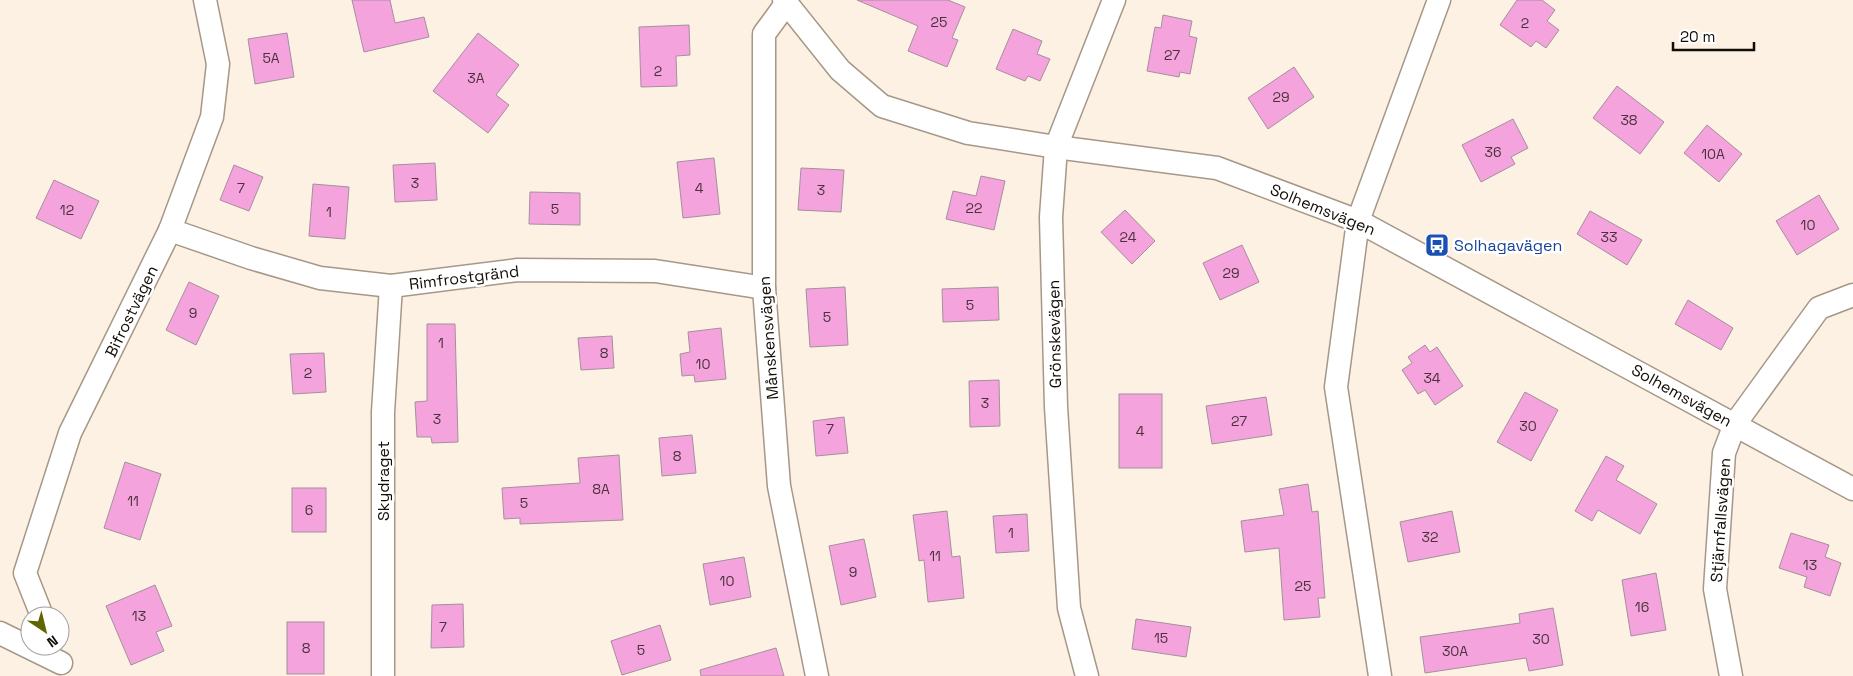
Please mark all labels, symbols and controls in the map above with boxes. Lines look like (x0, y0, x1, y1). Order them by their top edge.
house number: 25 (931, 13, 947, 31)
house number: 2 (1521, 14, 1529, 32)
scale bar (1673, 20, 1754, 52)
text: 20 m (1680, 27, 1715, 46)
house number: 27 (1164, 46, 1180, 64)
house number: 5A (262, 49, 280, 67)
house number: 2 (654, 62, 662, 80)
house number: 3A (467, 69, 485, 87)
house number: 29 (1273, 88, 1289, 106)
house number: 38 (1620, 111, 1638, 129)
house number: 36 (1484, 143, 1502, 161)
house number: 10A (1701, 145, 1725, 163)
house number: 3 (411, 174, 419, 192)
house number: 7 (237, 179, 245, 197)
house number: 4 (695, 179, 704, 197)
street label: Solhemsvägen (1267, 179, 1379, 240)
house number: 3 (817, 181, 825, 199)
house number: 22 (966, 199, 982, 217)
house number: 5 (551, 200, 559, 218)
house number: 12 (60, 201, 74, 219)
house number: 1 (326, 203, 332, 221)
house number: 10 (1801, 216, 1815, 234)
house number: 24 (1120, 228, 1137, 246)
house number: 33 (1601, 228, 1617, 246)
bus stop icon: Solhagavägen (1424, 232, 1450, 258)
place label: Solhagavägen (1454, 235, 1562, 256)
street label: Rimfrostgränd (408, 260, 520, 295)
street label: Bifrostvägen (100, 262, 163, 361)
house number: 29 (1223, 264, 1239, 282)
street label: Månskensvägen (754, 275, 783, 400)
street label: Grönskevägen (1043, 279, 1066, 389)
house number: 5 (966, 296, 974, 314)
house number: 9 (189, 304, 197, 322)
house number: 5 (823, 308, 831, 326)
house number: 1 (438, 334, 444, 352)
house number: 8 (600, 344, 609, 362)
house number: 10 (696, 355, 710, 373)
street label: Solhemsvägen (1628, 359, 1736, 432)
house number: 2 (304, 364, 312, 382)
house number: 34 (1423, 369, 1441, 387)
house number: 3 (981, 394, 989, 412)
house number: 3 (433, 410, 441, 428)
house number: 27 (1231, 412, 1247, 430)
house number: 30 (1519, 417, 1537, 435)
house number: 7 (826, 420, 834, 438)
house number: 4 (1136, 422, 1145, 440)
street label: Skydraget (373, 441, 394, 521)
house number: 8 (673, 447, 682, 465)
street label: Stjärnfallsvägen (1706, 457, 1735, 583)
house number: 8A (592, 480, 610, 498)
house number: 11 (127, 492, 139, 510)
house number: 5 (520, 494, 528, 512)
house number: 6 (305, 501, 313, 519)
house number: 1 (1008, 524, 1014, 542)
house number: 32 (1422, 528, 1438, 546)
house number: 11 (929, 547, 941, 565)
house number: 13 (1803, 556, 1817, 574)
house number: 9 (849, 563, 857, 581)
house number: 10 (720, 572, 734, 590)
house number: 25 (1295, 577, 1311, 595)
house number: 16 (1635, 598, 1649, 616)
north arrow (20, 606, 70, 656)
house number: 13 (132, 607, 146, 625)
house number: 7 (439, 618, 447, 636)
house number: 15 (1154, 629, 1168, 647)
house number: 30 (1532, 630, 1550, 648)
text: N (43, 632, 61, 652)
house number: 8 (302, 639, 311, 657)
house number: 5 (637, 641, 645, 659)
house number: 30A (1442, 642, 1468, 660)

